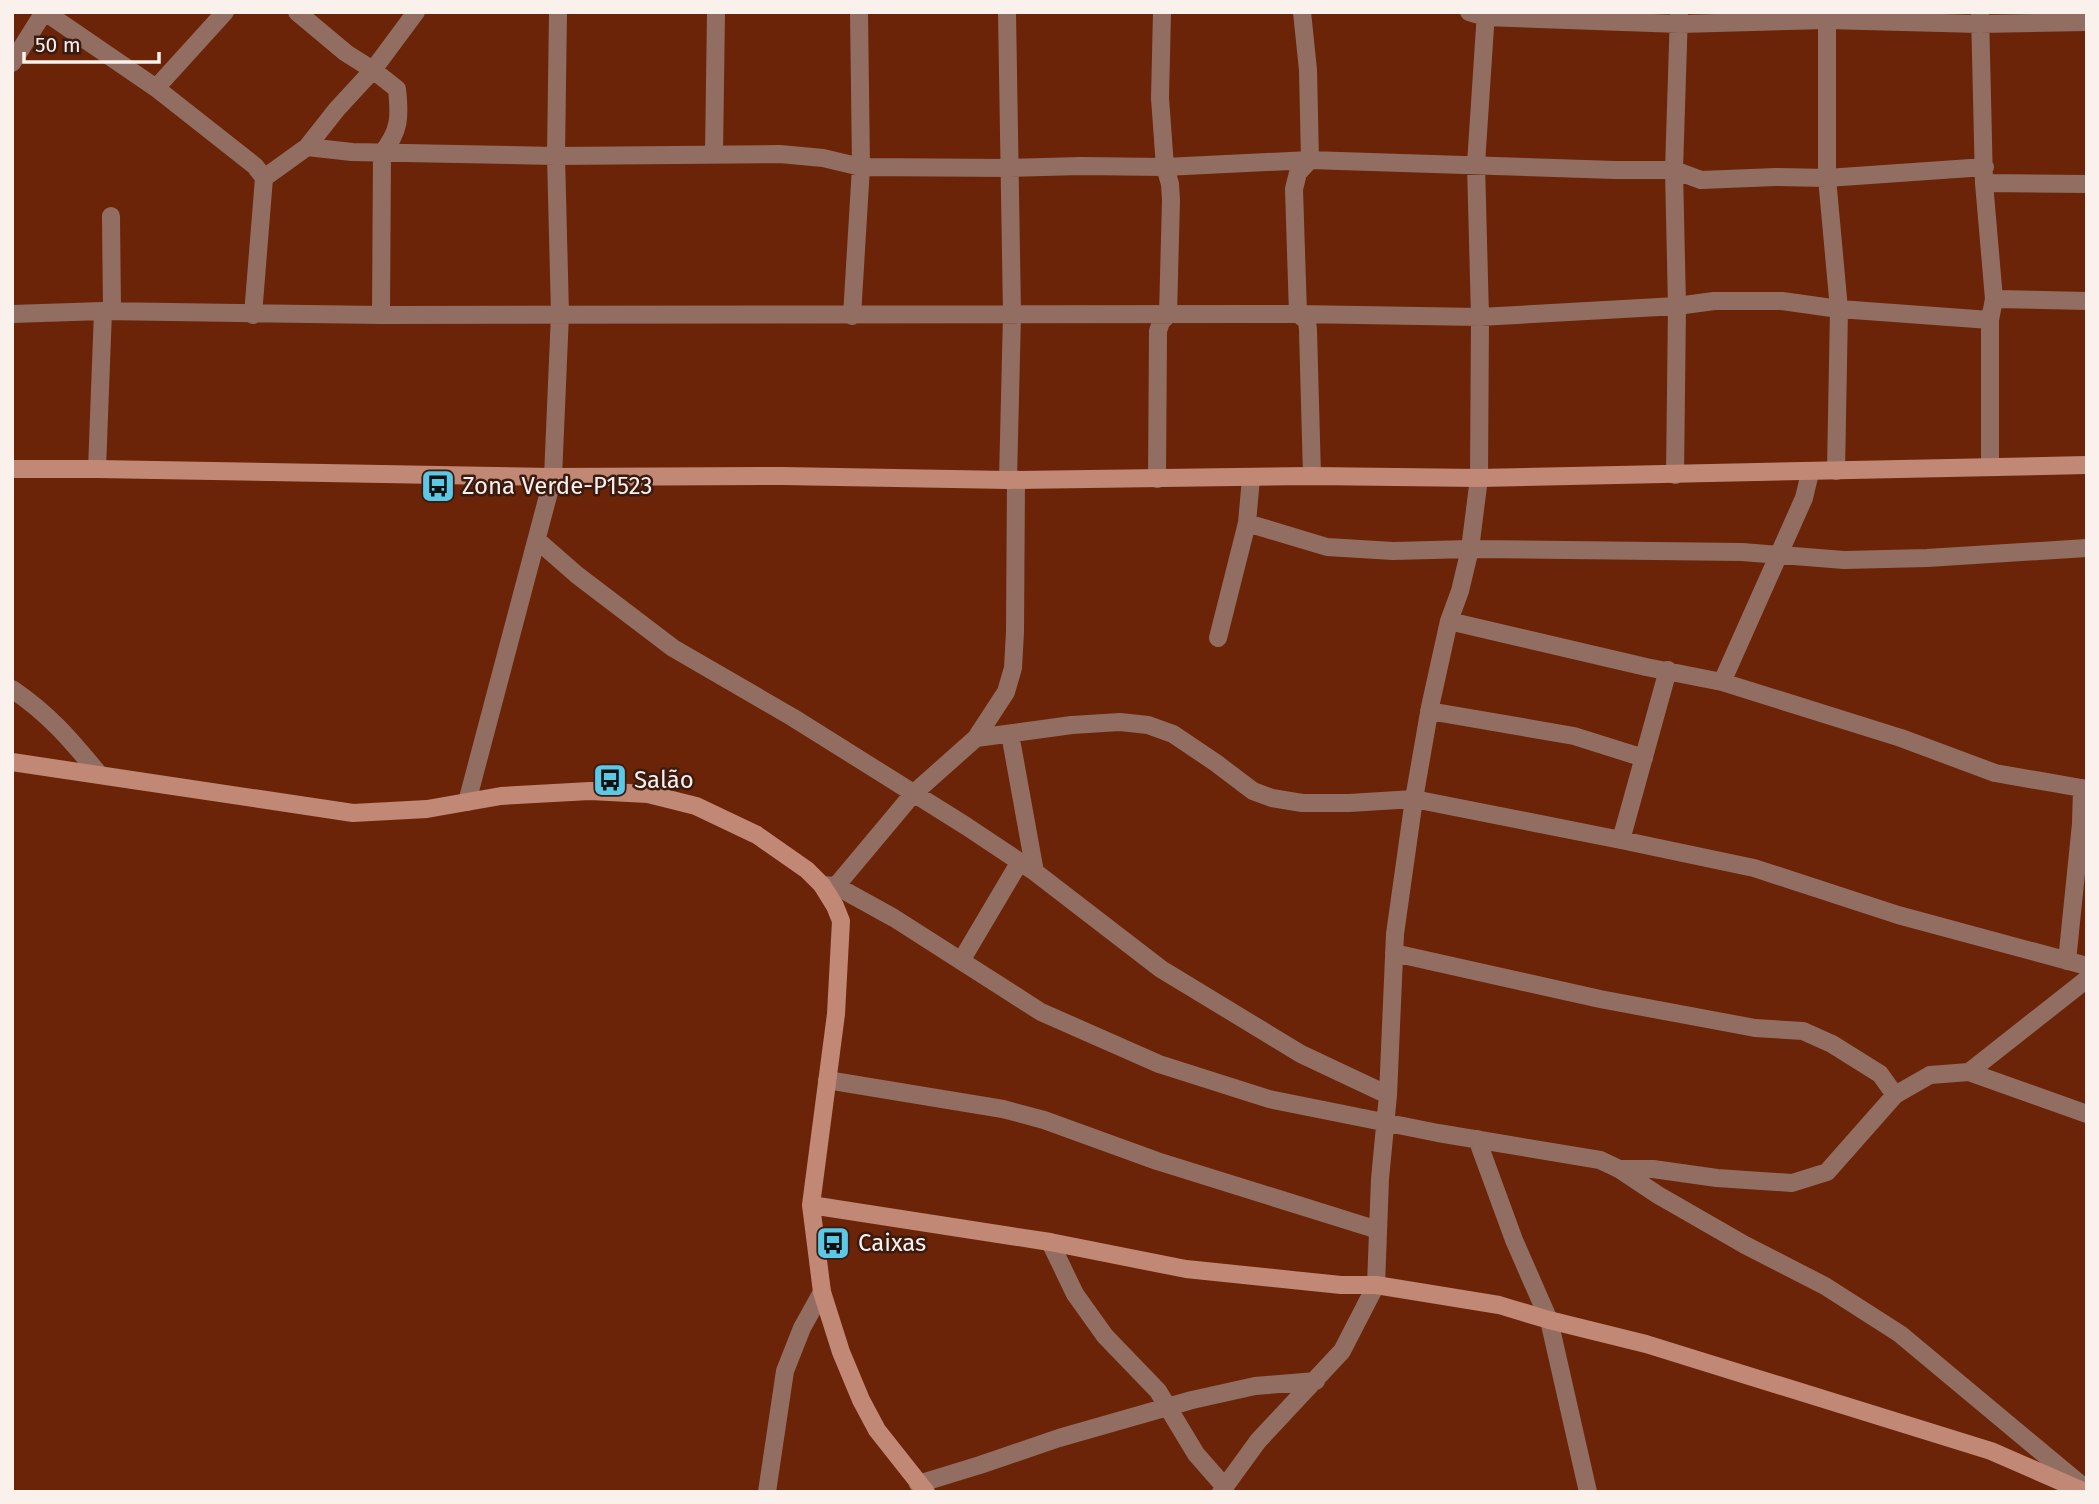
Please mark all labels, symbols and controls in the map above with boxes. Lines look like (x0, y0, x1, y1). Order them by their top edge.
scale bar (24, 21, 159, 65)
text: 50 m (35, 32, 81, 58)
bus stop icon: Zona Verde-P1523 (419, 467, 457, 505)
place label: Zona Verde-P1523 (462, 472, 652, 500)
bus stop icon: Salão (591, 761, 629, 799)
place label: Salão (634, 766, 694, 794)
bus stop icon: Caixas (814, 1224, 852, 1262)
place label: Caixas (858, 1229, 926, 1257)

